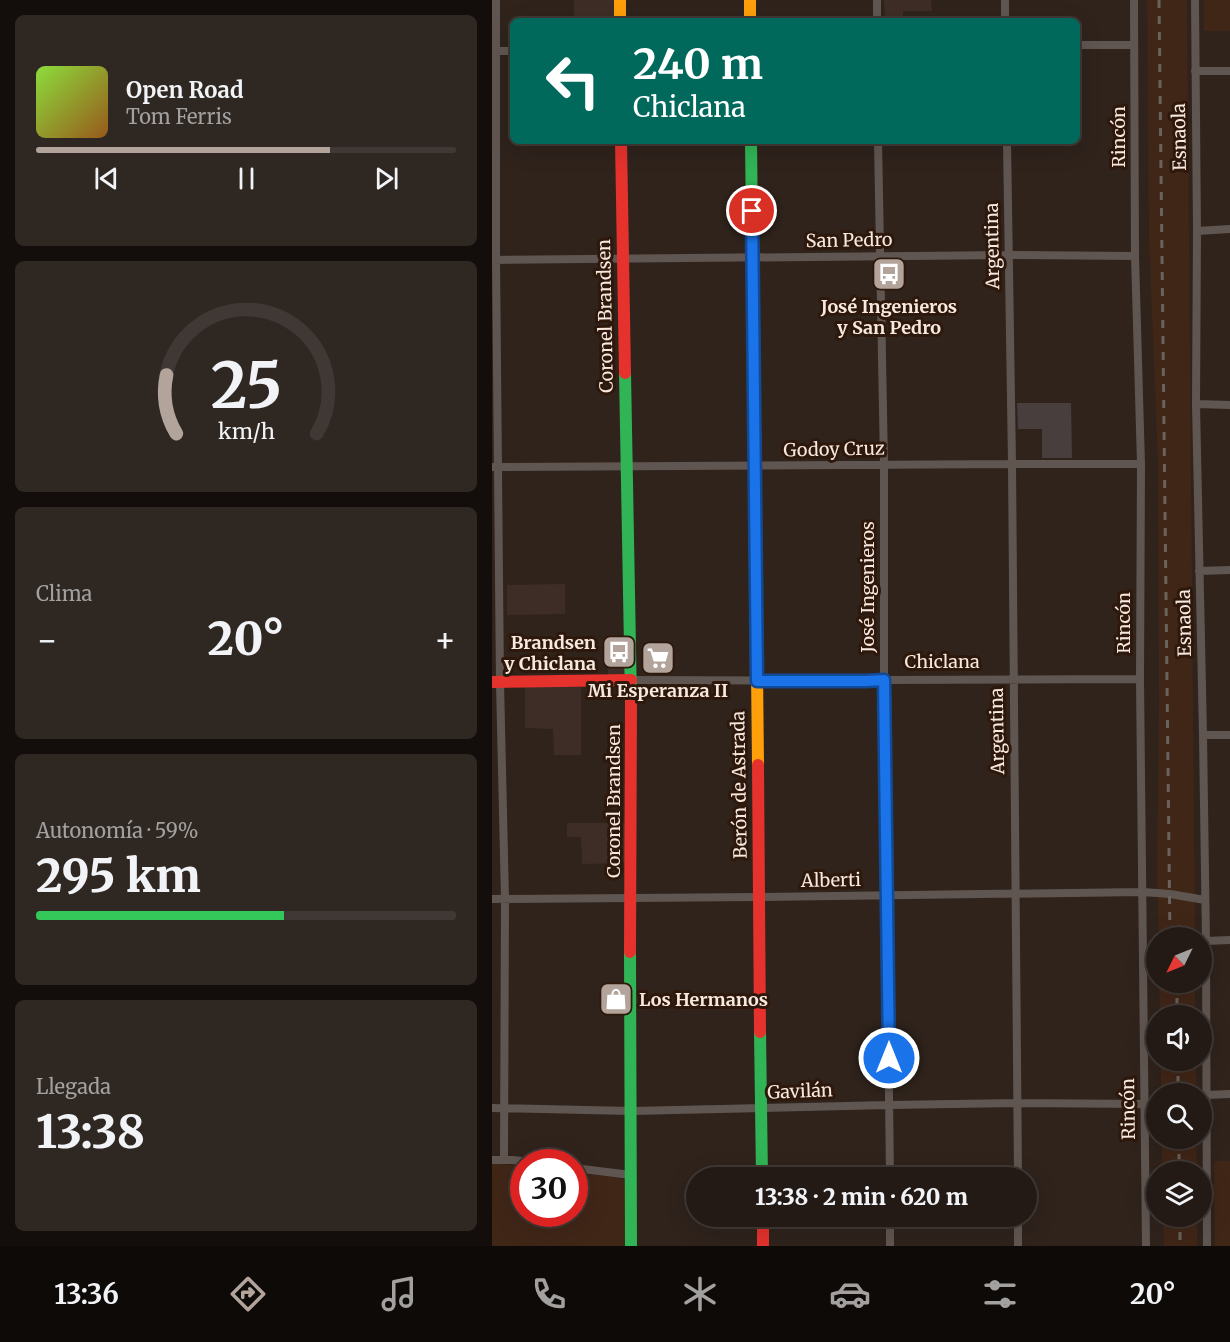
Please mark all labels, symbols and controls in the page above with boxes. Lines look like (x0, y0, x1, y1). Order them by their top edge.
text: 240 m (633, 38, 763, 90)
icon: left (534, 42, 612, 120)
text: Open Road (126, 76, 244, 104)
text: Chiclana (633, 90, 746, 124)
street label: Esnaola (1167, 103, 1191, 171)
text: Tom Ferris (126, 104, 232, 129)
street label: Rincón (1107, 106, 1130, 168)
icon: previous (90, 162, 123, 195)
icon: pause (230, 162, 263, 195)
icon: next (370, 162, 403, 195)
pin (726, 185, 777, 236)
icon: arrive (735, 194, 768, 227)
street label: Argentina (980, 202, 1004, 291)
street label: San Pedro (805, 228, 893, 252)
street label: Coronel Brandsen (592, 239, 618, 393)
bus stop icon: José Ingenieros y San Pedro (871, 256, 907, 292)
place label: José Ingenieros y San Pedro (820, 295, 957, 339)
text: 25 (210, 347, 282, 425)
text: km/h (218, 418, 274, 445)
street label: Godoy Cruz (783, 437, 885, 461)
street label: José Ingenieros (856, 521, 879, 654)
text: Clima (36, 581, 92, 606)
street label: Esnaola (1172, 589, 1196, 657)
street label: Rincón (1112, 592, 1135, 654)
text: 20° (208, 611, 284, 667)
text: − (36, 620, 58, 661)
text: + (434, 620, 456, 661)
place label: Brandsen y Chiclana (504, 631, 596, 675)
bus stop icon: Brandsen y Chiclana (601, 634, 637, 670)
supermarket icon: Mi Esperanza II (640, 640, 676, 676)
street label: Chiclana (904, 650, 980, 673)
place label: Mi Esperanza II (588, 679, 728, 702)
street label: Argentina (985, 687, 1009, 776)
street label: Berón de Astrada (726, 711, 752, 859)
street label: Coronel Brandsen (602, 724, 625, 878)
text: Autonomía · 59% (36, 818, 198, 843)
text: 295 km (36, 848, 201, 904)
street label: Alberti (800, 868, 861, 892)
north arrow (1146, 927, 1212, 993)
map controls (1146, 927, 1212, 1227)
shop icon: Los Hermanos (598, 981, 634, 1017)
place label: Los Hermanos (639, 988, 768, 1011)
button: sound (1146, 1005, 1212, 1071)
position arrow (857, 1026, 921, 1090)
text: Llegada (36, 1074, 111, 1099)
street label: Gavilán (767, 1078, 833, 1104)
street label: Rincón (1116, 1078, 1140, 1140)
button: search (1146, 1083, 1212, 1149)
text: 13:38 (36, 1104, 145, 1160)
speed limit sign: 30 (510, 1149, 588, 1227)
button: layers (1146, 1161, 1212, 1227)
text: 13:38 · 2 min · 620 m (755, 1183, 968, 1211)
icon: directions (227, 1273, 269, 1315)
icon: music (378, 1273, 420, 1315)
icon: phone (528, 1273, 570, 1315)
icon: climate (679, 1273, 721, 1315)
icon: car (829, 1273, 871, 1315)
icon: filters (979, 1273, 1021, 1315)
text: 13:36 (54, 1277, 119, 1311)
text: 20° (1130, 1277, 1176, 1311)

